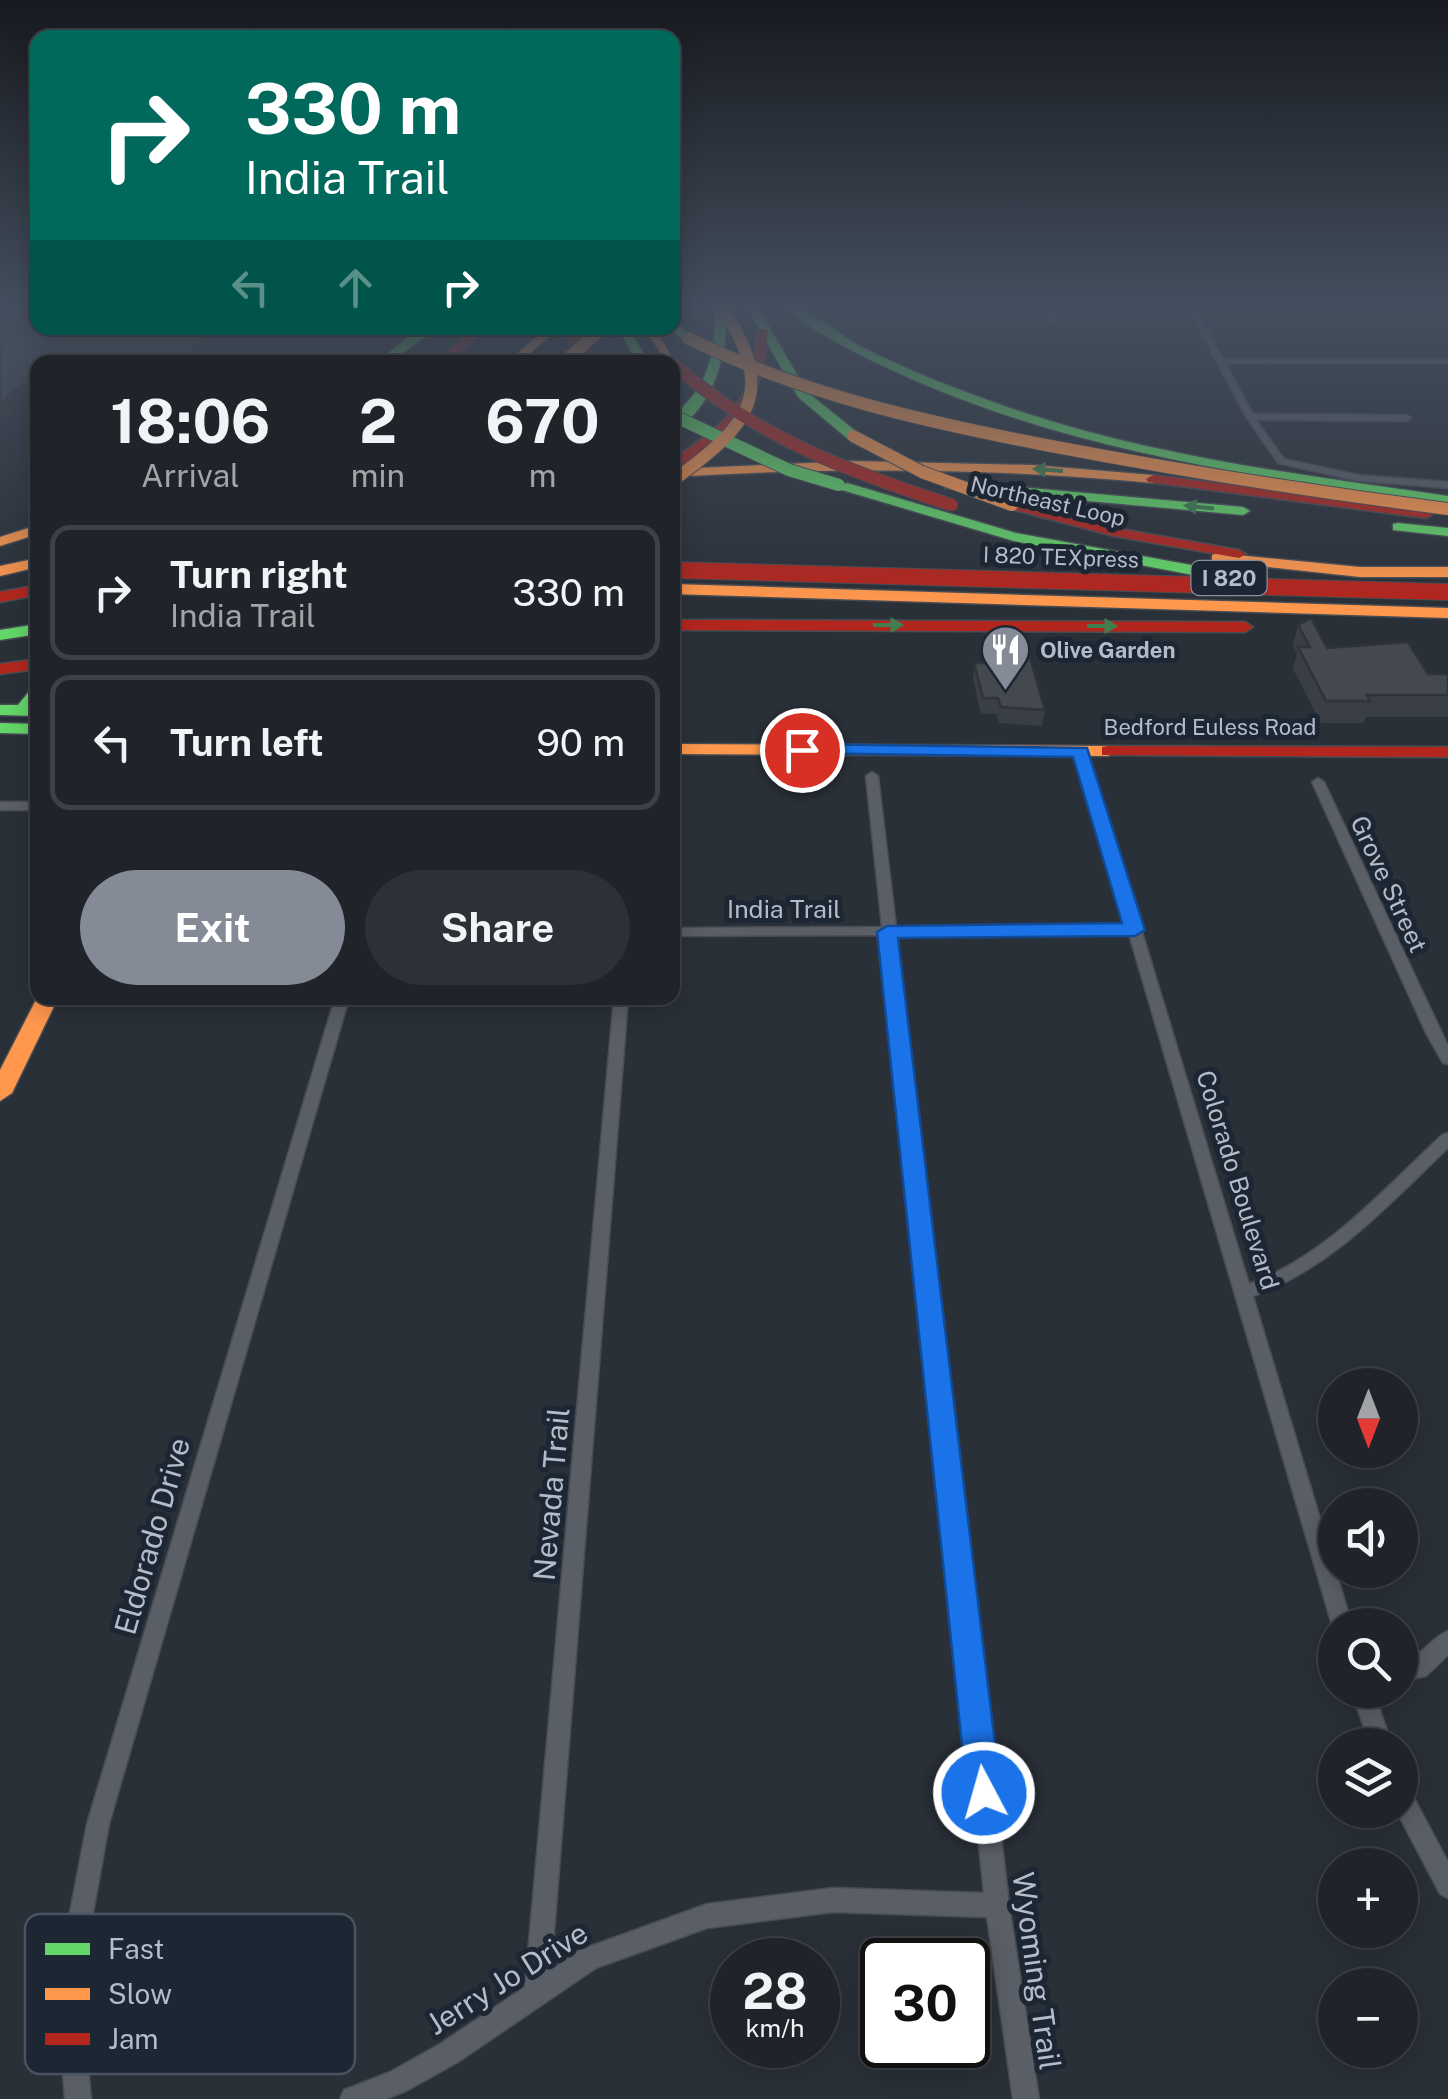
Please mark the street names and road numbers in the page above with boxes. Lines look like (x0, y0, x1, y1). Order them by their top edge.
street label: Northeast Loop (968, 471, 1128, 531)
street label: I 820 TEXpress (983, 541, 1139, 573)
road number: I 820 (1192, 561, 1266, 595)
street label: Bedford Euless Road (1104, 714, 1316, 740)
street label: Grove Street (1344, 811, 1434, 957)
street label: India Trail (727, 894, 841, 924)
street label: Colorado Boulevard (1190, 1067, 1286, 1293)
street label: Nevada Trail (526, 1406, 576, 1582)
street label: Eldorado Drive (107, 1434, 197, 1638)
street label: Wyoming Trail (1005, 1870, 1069, 2072)
street label: Jerry Jo Drive (420, 1914, 594, 2042)

